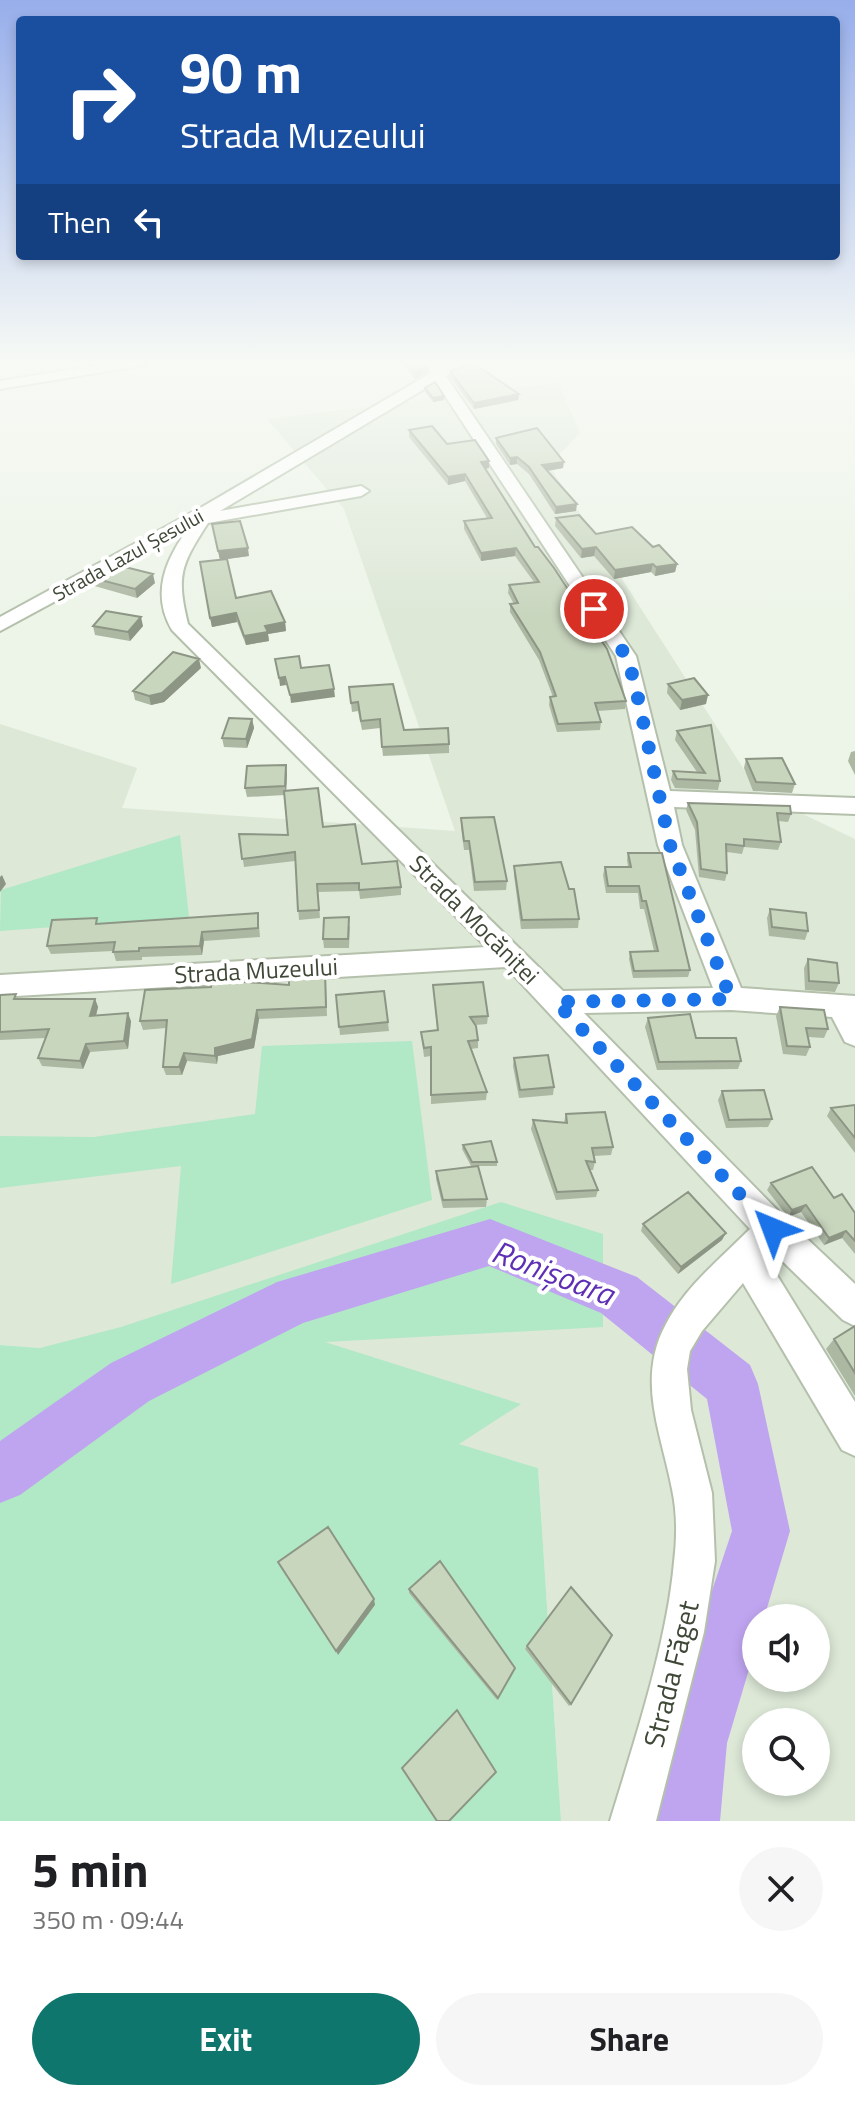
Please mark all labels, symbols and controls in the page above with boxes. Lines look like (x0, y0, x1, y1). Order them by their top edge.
text: 90 m (180, 30, 302, 115)
icon: right (48, 48, 152, 152)
text: Strada Muzeului (180, 107, 426, 162)
text: Then (48, 199, 111, 245)
icon: left (127, 200, 171, 244)
street label: Strada Lazul Șesului (47, 500, 209, 609)
pin (560, 575, 628, 643)
icon: arrive (572, 587, 616, 631)
street label: Strada Mocăniței (402, 846, 548, 992)
street label: Strada Muzeului (173, 948, 339, 992)
position arrow (731, 1187, 815, 1271)
water label: Ronișoara (485, 1227, 623, 1318)
street label: Strada Făget (632, 1596, 710, 1752)
map controls (742, 1604, 830, 1796)
button: sound (742, 1604, 830, 1692)
button: search (742, 1708, 830, 1796)
text: 5 min (32, 1833, 149, 1906)
button: close (739, 1847, 823, 1931)
text: 350 m · 09:44 (32, 1900, 184, 1939)
button: Exit (32, 1993, 420, 2085)
button: Share (436, 1993, 823, 2085)

